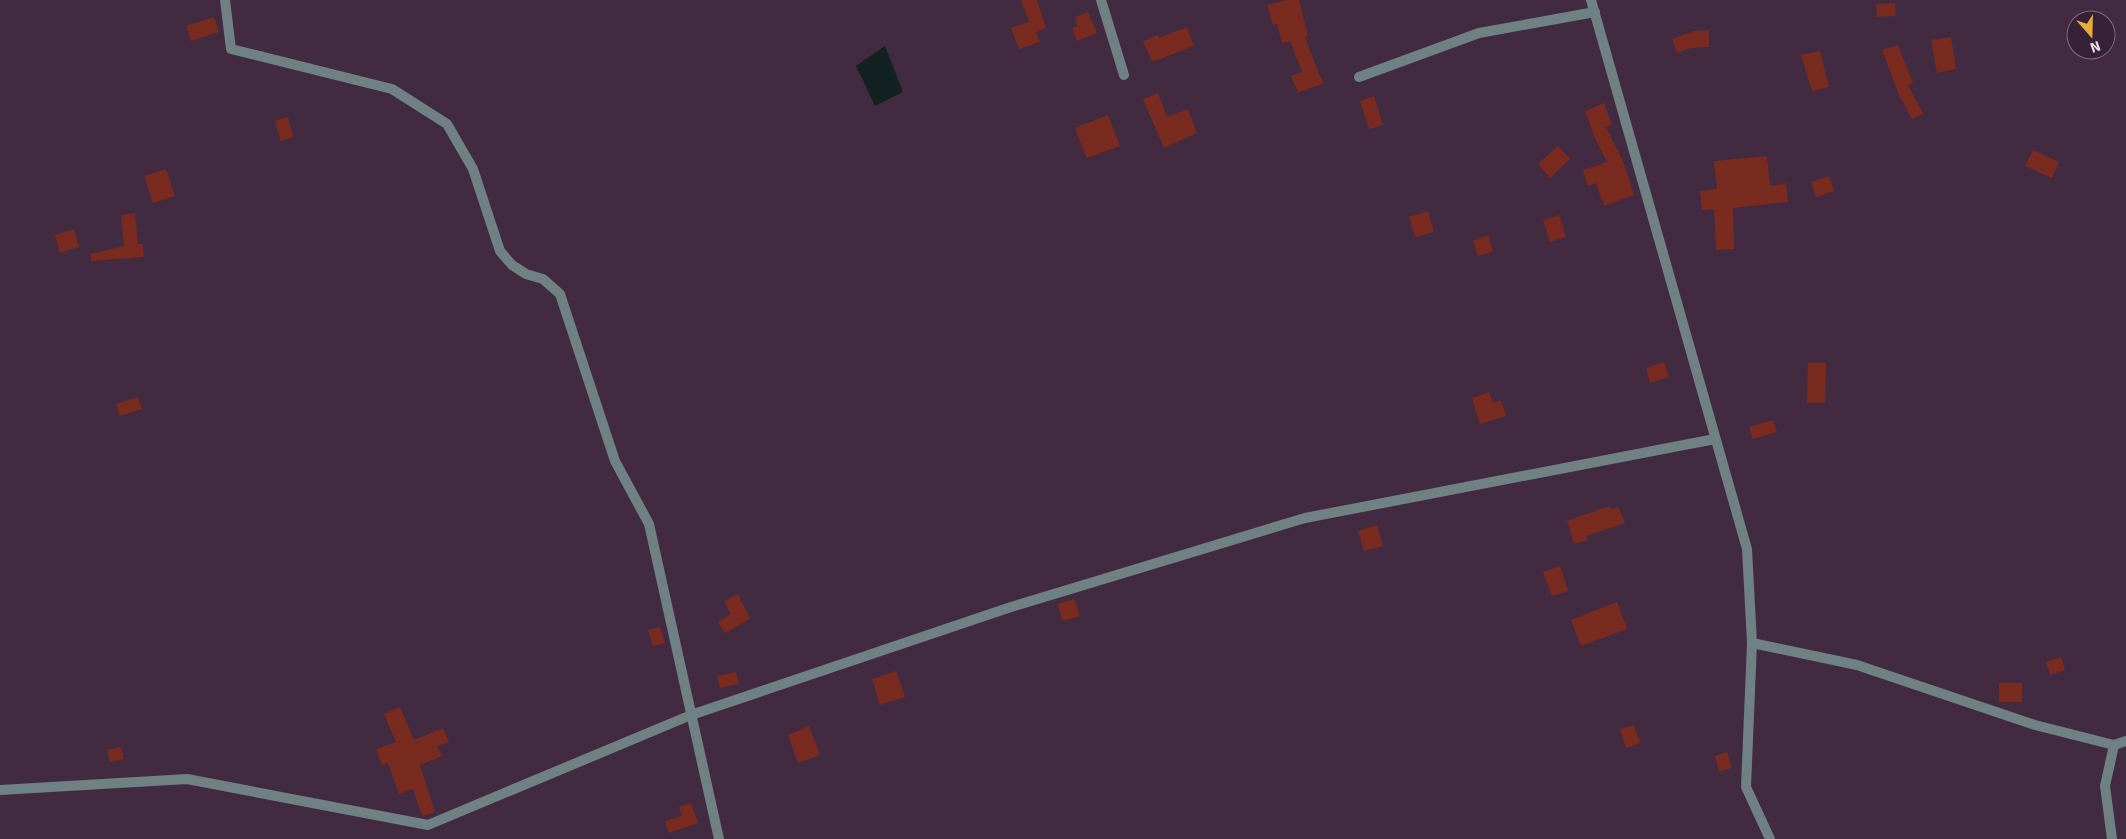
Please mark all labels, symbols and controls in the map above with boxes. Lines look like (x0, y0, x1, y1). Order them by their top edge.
north arrow (2066, 10, 2116, 60)
text: N (2088, 37, 2103, 56)

